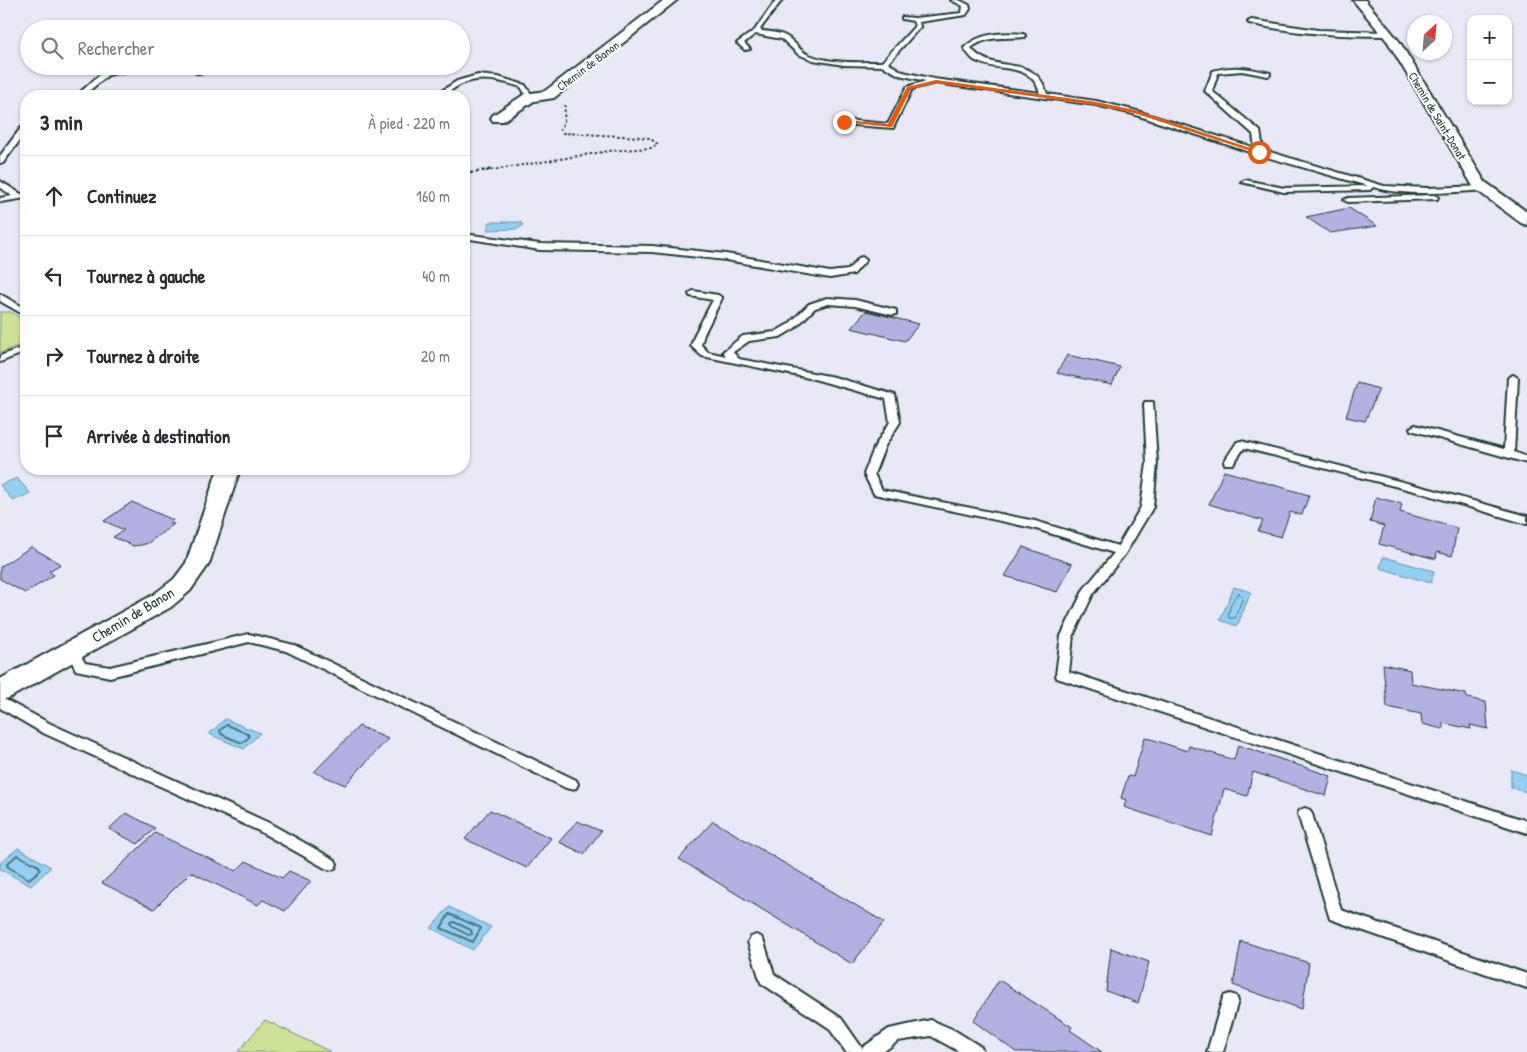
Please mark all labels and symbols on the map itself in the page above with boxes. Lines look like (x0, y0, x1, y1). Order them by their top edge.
north arrow (1407, 15, 1452, 60)
street label: Chemin de Banon (553, 37, 622, 95)
street label: Chemin de Saint-Donat (1404, 69, 1471, 164)
route end (833, 111, 856, 134)
route start (1248, 141, 1271, 164)
street label: Chemin de Banon (88, 582, 178, 647)

